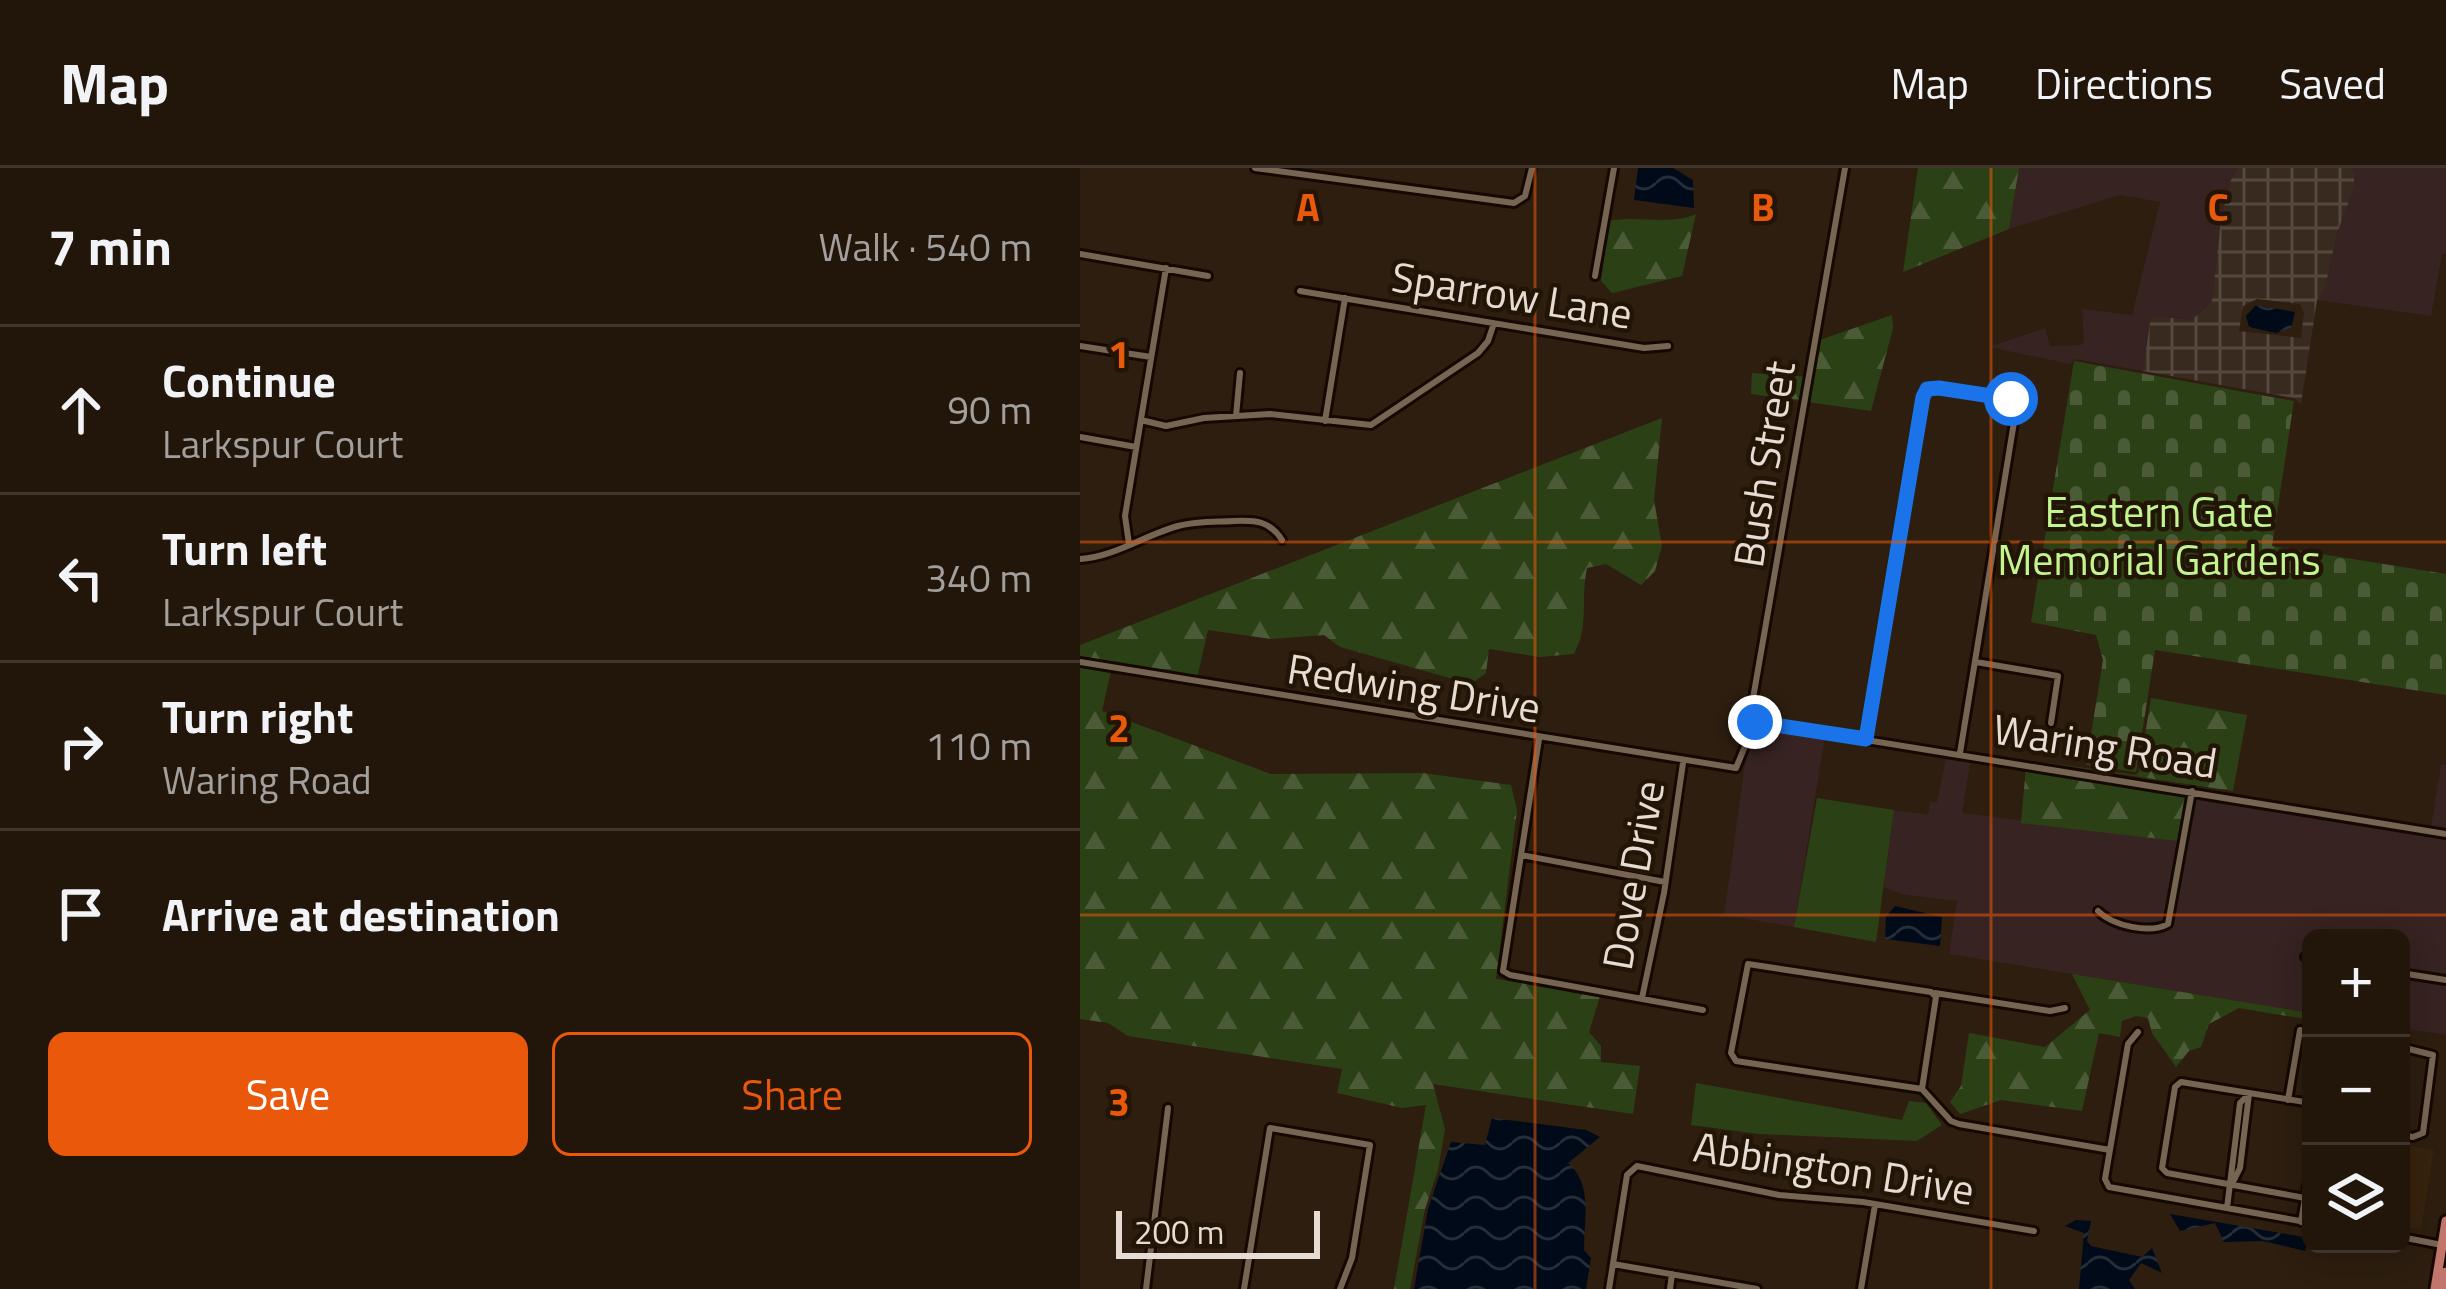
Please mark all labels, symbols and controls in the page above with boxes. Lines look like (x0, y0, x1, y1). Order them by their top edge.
text: Map (60, 39, 169, 126)
text: Map (1891, 51, 1969, 115)
text: Directions (2035, 51, 2213, 115)
text: Saved (2279, 51, 2386, 115)
text: A (1296, 177, 1320, 236)
text: B (1751, 177, 1775, 236)
text: C (2207, 177, 2229, 236)
text: 7 min (48, 207, 172, 285)
text: Walk · 540 m (818, 217, 1032, 276)
street label: Sparrow Lane (1387, 243, 1637, 345)
text: 1 (1108, 324, 1130, 383)
text: Continue (162, 346, 336, 414)
street label: Bush Street (1715, 356, 1811, 571)
route start (1984, 372, 2038, 426)
icon: ahead (48, 377, 114, 443)
text: 90 m (947, 380, 1032, 439)
text: Larkspur Court (162, 414, 403, 473)
park label: Eastern Gate Memorial Gardens (1997, 479, 2321, 591)
text: Turn left (162, 514, 327, 582)
icon: left (48, 545, 114, 611)
text: 340 m (925, 548, 1032, 607)
text: Larkspur Court (162, 582, 403, 641)
street label: Redwing Drive (1283, 635, 1545, 739)
text: Turn right (162, 682, 353, 750)
route end (1728, 695, 1782, 749)
street label: Waring Road (1989, 696, 2222, 794)
text: 2 (1108, 698, 1130, 757)
icon: right (48, 713, 114, 779)
text: 110 m (925, 716, 1032, 775)
text: Waring Road (162, 750, 372, 809)
street label: Dove Drive (1584, 775, 1680, 974)
text: Arrive at destination (162, 880, 560, 948)
icon: arrive (48, 881, 114, 947)
map controls (2302, 929, 2410, 1253)
button: + (2302, 929, 2410, 1037)
button: Save (48, 1032, 528, 1156)
button: Share (552, 1032, 1032, 1156)
button: − (2302, 1037, 2410, 1145)
text: 3 (1108, 1072, 1130, 1131)
street label: Abbington Drive (1689, 1113, 1979, 1221)
button: layers (2302, 1145, 2410, 1253)
scale bar (1116, 1205, 1320, 1258)
text: 200 m (1134, 1207, 1224, 1257)

